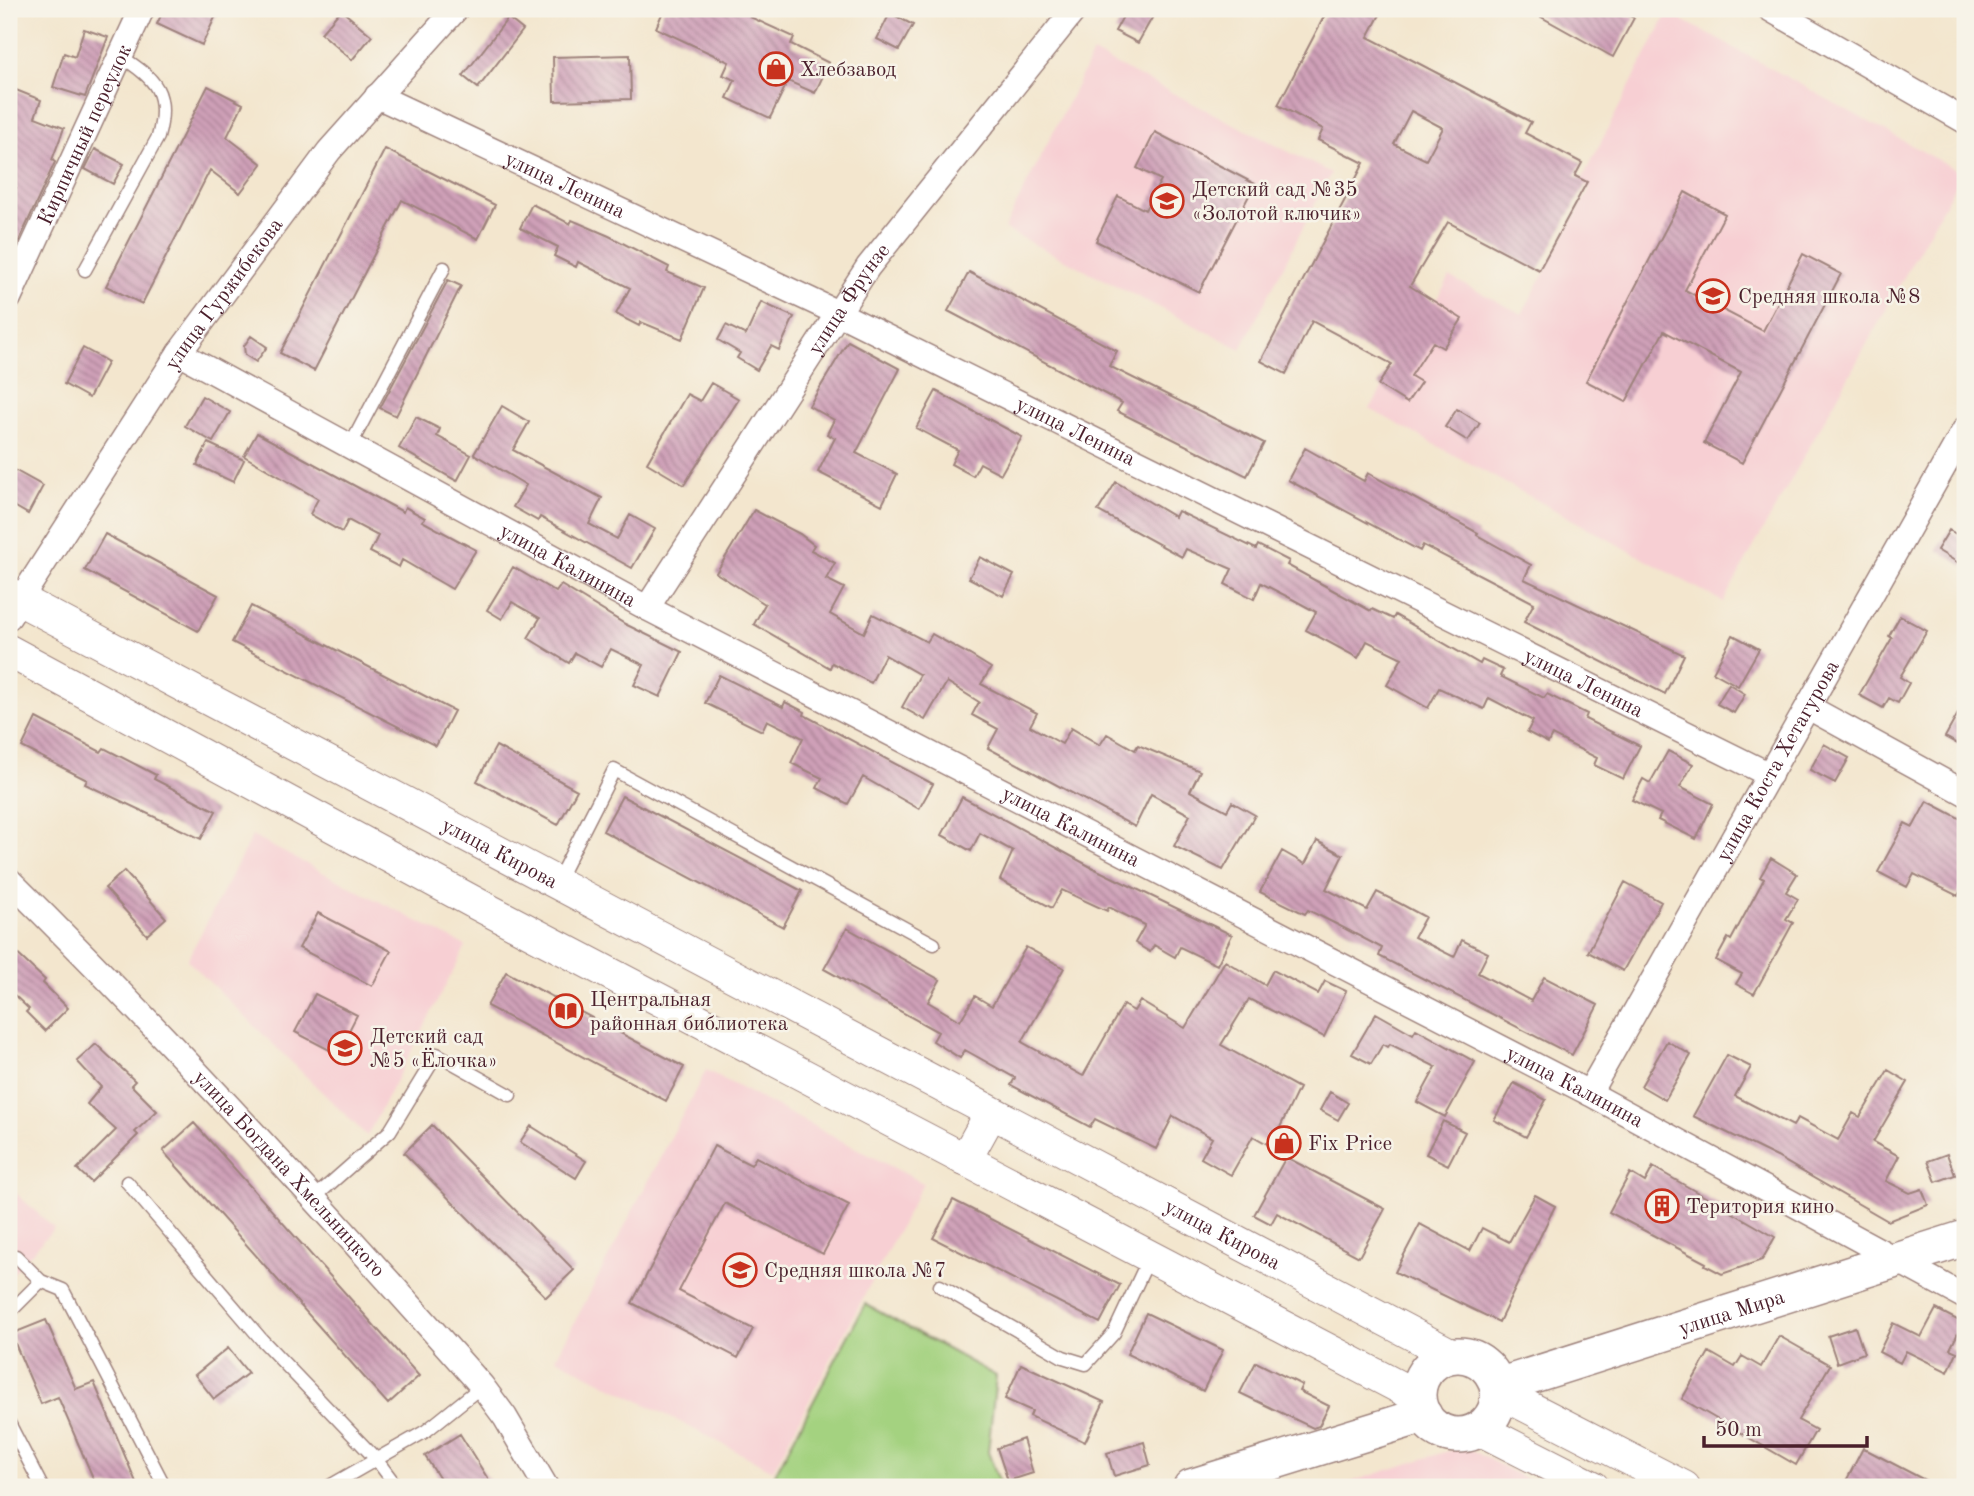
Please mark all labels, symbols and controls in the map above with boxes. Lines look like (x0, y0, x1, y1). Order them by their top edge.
street label: Кирпичный переулок (35, 41, 136, 229)
shop icon: Хлебзавод (757, 50, 795, 88)
place label: Хлебзавод (800, 60, 897, 81)
street label: улица Ленина (501, 149, 628, 223)
place label: Детский сад №35 «Золотой ключик» (1192, 180, 1362, 225)
school or university icon: Детский сад №35 «Золотой ключик» (1148, 182, 1186, 220)
street label: улица Гуржибекова (162, 215, 287, 374)
street label: улица Фрунзе (805, 240, 894, 359)
school or university icon: Средняя школа №8 (1694, 277, 1732, 315)
place label: Средняя школа №8 (1738, 287, 1921, 308)
street label: улица Ленина (1012, 394, 1138, 471)
street label: улица Калинина (496, 521, 639, 612)
street label: улица Ленина (1520, 646, 1646, 722)
street label: улица Коста Хетагурова (1713, 657, 1844, 866)
street label: улица Калинина (998, 784, 1143, 872)
street label: улица Кирова (438, 815, 561, 893)
place label: Центральная районная библиотека (590, 990, 788, 1035)
library icon: Центральная районная библиотека (547, 992, 585, 1030)
place label: Детский сад №5 «Ёлочка» (370, 1027, 498, 1072)
school or university icon: Детский сад №5 «Ёлочка» (326, 1029, 364, 1067)
street label: улица Калинина (1502, 1043, 1646, 1132)
street label: улица Богдана Хмельницкого (189, 1067, 388, 1282)
shop icon: Fix Price (1265, 1124, 1303, 1162)
place label: Fix Price (1308, 1134, 1392, 1155)
building icon: Територия кино (1643, 1187, 1681, 1225)
street label: улица Кирова (1160, 1196, 1283, 1274)
place label: Територия кино (1686, 1197, 1834, 1218)
school or university icon: Средняя школа №7 (721, 1251, 759, 1289)
place label: Средняя школа №7 (764, 1261, 947, 1282)
street label: улица Мира (1676, 1287, 1788, 1340)
scale bar (1704, 1405, 1867, 1449)
text: 50 m (1715, 1420, 1762, 1441)

